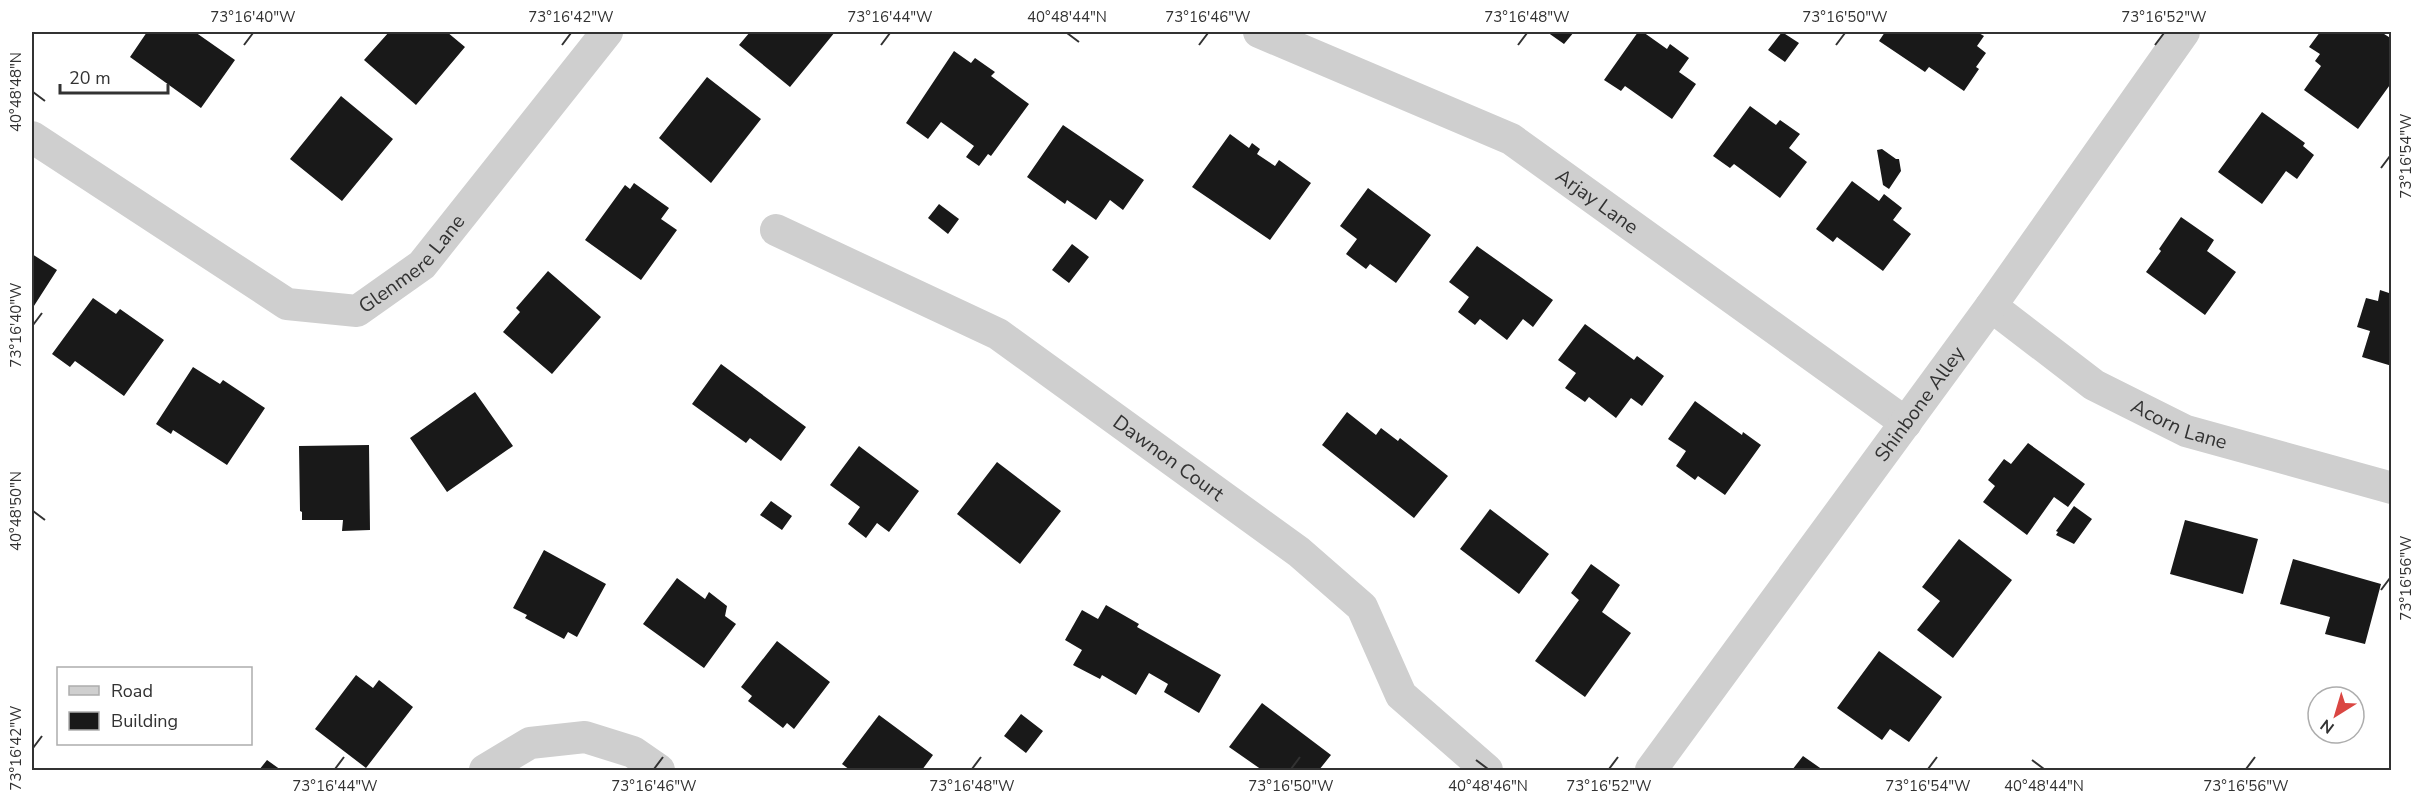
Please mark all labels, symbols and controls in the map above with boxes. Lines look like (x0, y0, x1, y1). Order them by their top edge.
text: 73°16'40"W (210, 7, 296, 27)
text: 73°16'42"W (528, 7, 614, 27)
text: 73°16'44"W (847, 7, 933, 27)
text: 40°48'44"N (1027, 7, 1107, 27)
text: 73°16'46"W (1165, 7, 1251, 27)
text: 73°16'48"W (1484, 7, 1570, 27)
text: 73°16'50"W (1802, 7, 1888, 27)
text: 73°16'52"W (2121, 7, 2207, 27)
text: 40°48'48"N (6, 52, 26, 132)
scale bar (60, 57, 168, 95)
text: 20 m (69, 66, 111, 90)
text: 73°16'54"W (2396, 113, 2416, 199)
street label: Arjay Lane (1550, 162, 1644, 240)
street label: Glenmere Lane (353, 209, 471, 320)
text: 73°16'40"W (6, 282, 26, 368)
street label: Shinbone Alley (1868, 340, 1971, 467)
street label: Acorn Lane (2126, 393, 2230, 456)
street label: Dawnon Court (1107, 409, 1230, 508)
text: 40°48'50"N (6, 471, 26, 551)
text: 73°16'56"W (2396, 535, 2416, 621)
legend (57, 667, 252, 745)
text: Road (111, 679, 153, 703)
north arrow (2306, 685, 2366, 745)
text: 73°16'42"W (6, 705, 26, 791)
text: Building (111, 709, 178, 733)
text: N (2316, 714, 2339, 739)
text: 73°16'44"W (292, 776, 378, 796)
text: 73°16'46"W (611, 776, 697, 796)
text: 73°16'48"W (929, 776, 1015, 796)
text: 73°16'50"W (1248, 776, 1334, 796)
text: 40°48'46"N (1448, 776, 1528, 796)
text: 73°16'52"W (1566, 776, 1652, 796)
text: 73°16'54"W (1885, 776, 1971, 796)
text: 40°48'44"N (2004, 776, 2084, 796)
text: 73°16'56"W (2203, 776, 2289, 796)

